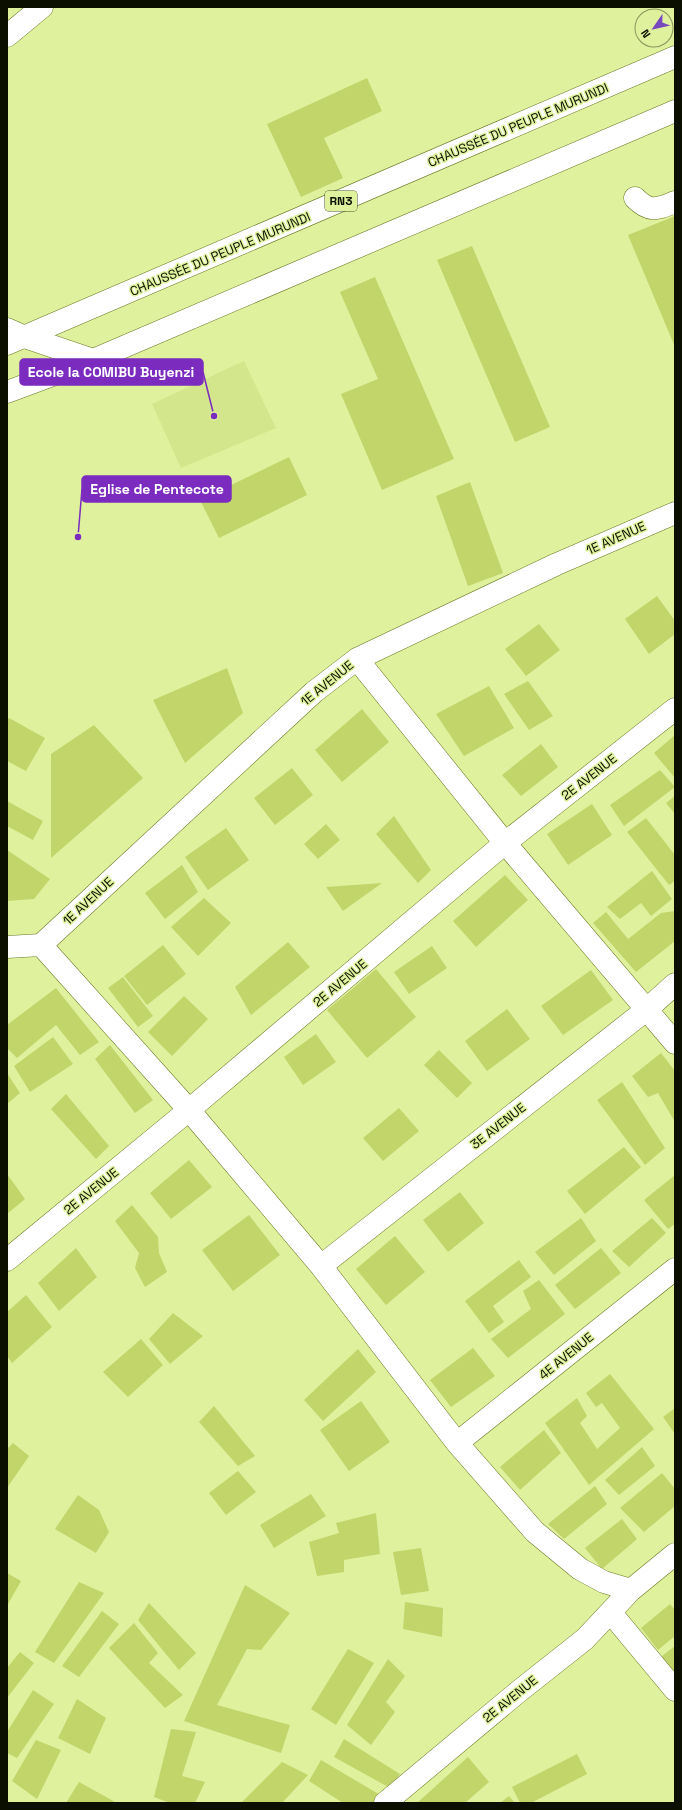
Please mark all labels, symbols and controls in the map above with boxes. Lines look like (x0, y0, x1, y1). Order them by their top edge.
north arrow (634, 8, 674, 48)
text: N (638, 27, 654, 41)
street label: CHAUSSÉE DU PEUPLE MURUNDI (425, 79, 611, 171)
road number: RN3 (325, 191, 357, 211)
street label: CHAUSSÉE DU PEUPLE MURUNDI (127, 208, 313, 300)
callout: Ecole la COMIBU Buyenzi (20, 359, 203, 385)
text: Ecole la COMIBU Buyenzi (28, 363, 194, 381)
callout: Eglise de Pentecote (82, 476, 231, 502)
text: Eglise de Pentecote (90, 480, 224, 498)
street label: 1E AVENUE (584, 517, 648, 559)
street label: 1E AVENUE (297, 656, 357, 710)
street label: 2E AVENUE (558, 750, 620, 804)
street label: 1E AVENUE (59, 873, 117, 929)
street label: 2E AVENUE (309, 955, 371, 1011)
street label: 3E AVENUE (467, 1099, 529, 1153)
street label: 2E AVENUE (60, 1164, 122, 1218)
street label: 4E AVENUE (535, 1329, 597, 1383)
street label: 2E AVENUE (479, 1672, 541, 1726)

